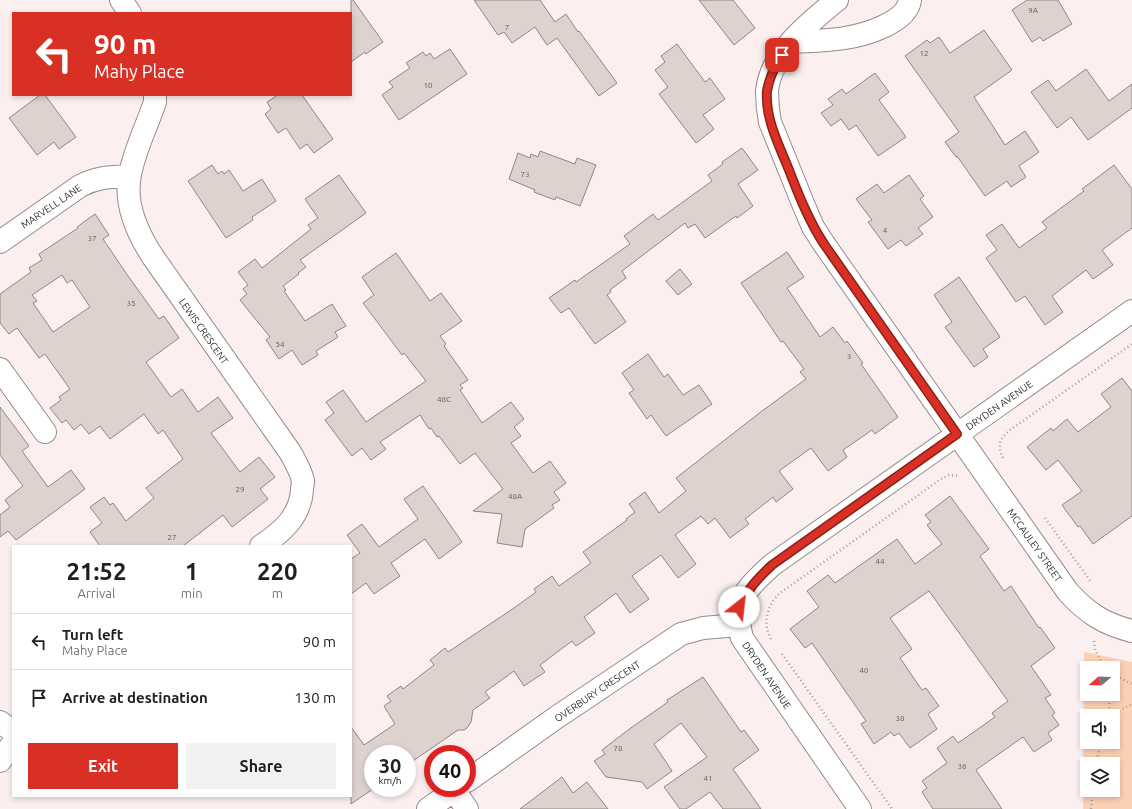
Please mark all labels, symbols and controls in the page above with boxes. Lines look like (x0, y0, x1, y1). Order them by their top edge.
house number: 9A (1028, 6, 1039, 15)
house number: 7 (505, 23, 509, 32)
icon: left (28, 28, 80, 80)
text: 90 m (94, 28, 156, 59)
pin (765, 38, 799, 72)
icon: arrive (771, 44, 793, 66)
house number: 12 (919, 49, 929, 58)
text: Mahy Place (94, 61, 185, 81)
house number: 10 (423, 81, 433, 90)
house number: 73 (520, 170, 530, 179)
street label: MARVELL LANE (19, 182, 84, 231)
house number: 4 (883, 226, 888, 235)
house number: 37 (87, 234, 97, 243)
street label: LEWIS CRESCENT (177, 296, 231, 367)
house number: 35 (126, 299, 136, 308)
house number: 54 (275, 340, 285, 349)
house number: 3 (847, 352, 851, 361)
street label: DRYDEN AVENUE (964, 378, 1035, 432)
house number: 48C (437, 395, 451, 404)
house number: 29 (235, 485, 245, 494)
house number: 48A (508, 492, 523, 501)
street label: MCCAULEY STREET (1005, 507, 1064, 584)
house number: 27 (167, 533, 177, 542)
house number: 44 (875, 557, 885, 566)
text: 21:52 (66, 558, 126, 585)
text: 1 (185, 558, 198, 585)
text: 220 (257, 558, 298, 585)
text: Arrival (77, 586, 115, 600)
text: min (181, 586, 203, 600)
text: m (272, 586, 283, 600)
position arrow (718, 586, 760, 628)
text: Turn left (62, 626, 123, 643)
icon: left (28, 631, 50, 653)
text: 90 m (303, 633, 336, 650)
street label: DRYDEN AVENUE (740, 640, 793, 711)
text: Mahy Place (62, 643, 128, 657)
street label: OVERBURY CRESCENT (552, 658, 643, 724)
north arrow (1080, 661, 1120, 701)
map controls (1080, 661, 1120, 797)
house number: 40 (859, 666, 869, 675)
icon: arrive (28, 687, 50, 709)
text: Arrive at destination (62, 689, 208, 706)
text: 130 m (294, 689, 336, 706)
button: sound (1080, 709, 1120, 749)
house number: 38 (895, 714, 905, 723)
button: Exit (28, 743, 178, 789)
button: Share (186, 743, 336, 789)
house number: 78 (613, 744, 623, 753)
speed limit sign: 40 (424, 745, 476, 797)
text: 30 (379, 754, 401, 777)
button: layers (1080, 757, 1120, 797)
house number: 36 (957, 762, 967, 771)
house number: 41 (703, 774, 713, 783)
text: km/h (378, 775, 402, 786)

